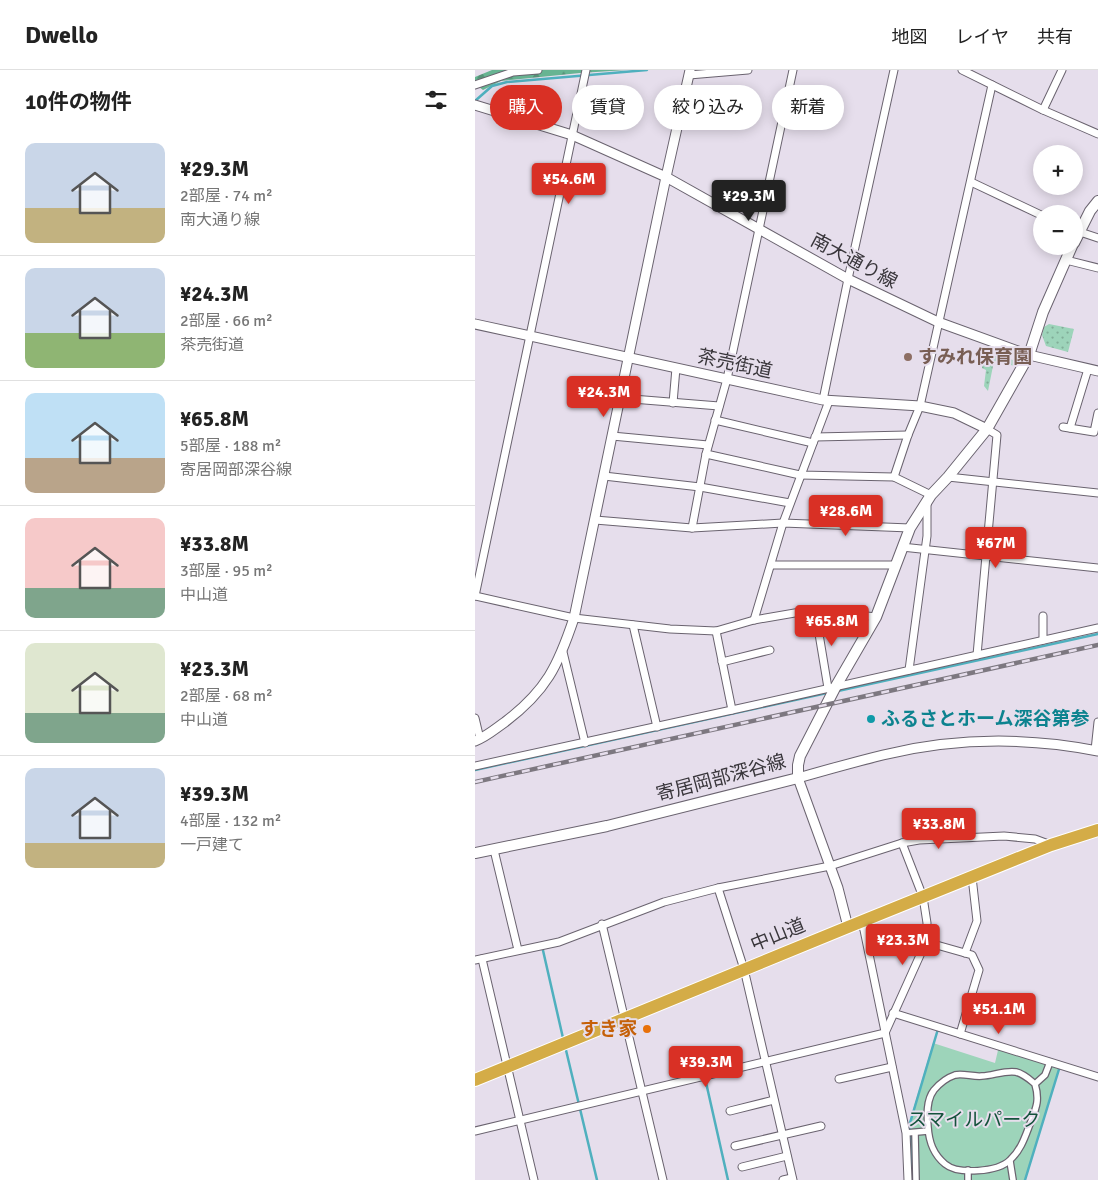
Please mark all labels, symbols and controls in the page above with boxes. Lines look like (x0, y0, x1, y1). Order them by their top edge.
text: Dwello (25, 20, 98, 50)
text: 地図 (892, 26, 928, 48)
text: レイヤ (956, 26, 1009, 48)
text: 共有 (1037, 26, 1073, 48)
chip: 購入 (490, 85, 562, 130)
chip: 賃貸 (572, 85, 644, 130)
chip: 絞り込み (654, 85, 762, 130)
chip: 新着 (772, 85, 844, 130)
icon: filters (422, 86, 450, 114)
text: 10件の物件 (25, 89, 132, 115)
map controls (1033, 145, 1083, 255)
button: + (1033, 145, 1083, 195)
text: ¥29.3M (180, 156, 249, 182)
pin: ¥54.6M (528, 162, 610, 205)
icon: home (65, 163, 125, 223)
text: ¥54.6M (543, 169, 595, 189)
pin: ¥29.3M (708, 180, 790, 222)
text: 2部屋 · 74 m² (180, 186, 273, 206)
text: ¥29.3M (723, 186, 775, 206)
button: − (1033, 205, 1083, 255)
text: 南大通り線 (180, 210, 260, 230)
street label: 南大通り線 (806, 228, 902, 294)
text: ¥24.3M (180, 281, 249, 307)
icon: home (65, 288, 125, 348)
text: 2部屋 · 66 m² (180, 311, 273, 331)
text: 茶売街道 (180, 335, 244, 355)
street label: 茶売街道 (695, 344, 775, 384)
place label: すみれ保育園 (918, 345, 1032, 369)
marker: すみれ保育園 (902, 351, 914, 363)
pin: ¥24.3M (563, 376, 645, 418)
text: ¥24.3M (578, 382, 630, 402)
text: ¥65.8M (180, 406, 249, 432)
icon: home (65, 413, 125, 473)
text: 5部屋 · 188 m² (180, 436, 281, 456)
text: 寄居岡部深谷線 (180, 460, 292, 480)
pin: ¥28.6M (805, 494, 887, 537)
text: ¥28.6M (820, 501, 872, 521)
pin: ¥67M (966, 526, 1026, 569)
text: ¥33.8M (180, 531, 249, 557)
text: ¥67M (976, 533, 1016, 553)
icon: home (65, 538, 125, 598)
text: 3部屋 · 95 m² (180, 561, 273, 581)
text: 中山道 (180, 585, 228, 605)
pin: ¥65.8M (791, 604, 873, 647)
text: ¥65.8M (806, 611, 858, 631)
text: ¥23.3M (180, 656, 249, 682)
icon: home (65, 663, 125, 723)
text: 2部屋 · 68 m² (180, 686, 273, 706)
place label: ふるさとホーム深谷第参 (881, 707, 1089, 731)
text: 中山道 (180, 710, 228, 730)
marker: ふるさとホーム深谷第参 (865, 713, 877, 725)
street label: 寄居岡部深谷線 (654, 749, 788, 807)
text: ¥39.3M (180, 781, 249, 807)
icon: home (65, 788, 125, 848)
pin: ¥33.8M (898, 808, 980, 850)
text: 4部屋 · 132 m² (180, 811, 281, 831)
text: ¥33.8M (913, 814, 965, 834)
text: 一戸建て (180, 835, 244, 855)
street label: 中山道 (747, 913, 809, 957)
pin: ¥23.3M (862, 924, 944, 966)
text: ¥23.3M (877, 930, 929, 950)
pin: ¥51.1M (958, 992, 1040, 1035)
text: ¥51.1M (973, 999, 1025, 1019)
place label: すき家 (580, 1017, 637, 1041)
marker: すき家 (641, 1023, 653, 1035)
pin: ¥39.3M (665, 1046, 747, 1088)
text: ¥39.3M (680, 1052, 732, 1072)
park label: スマイルパーク (908, 1108, 1040, 1132)

